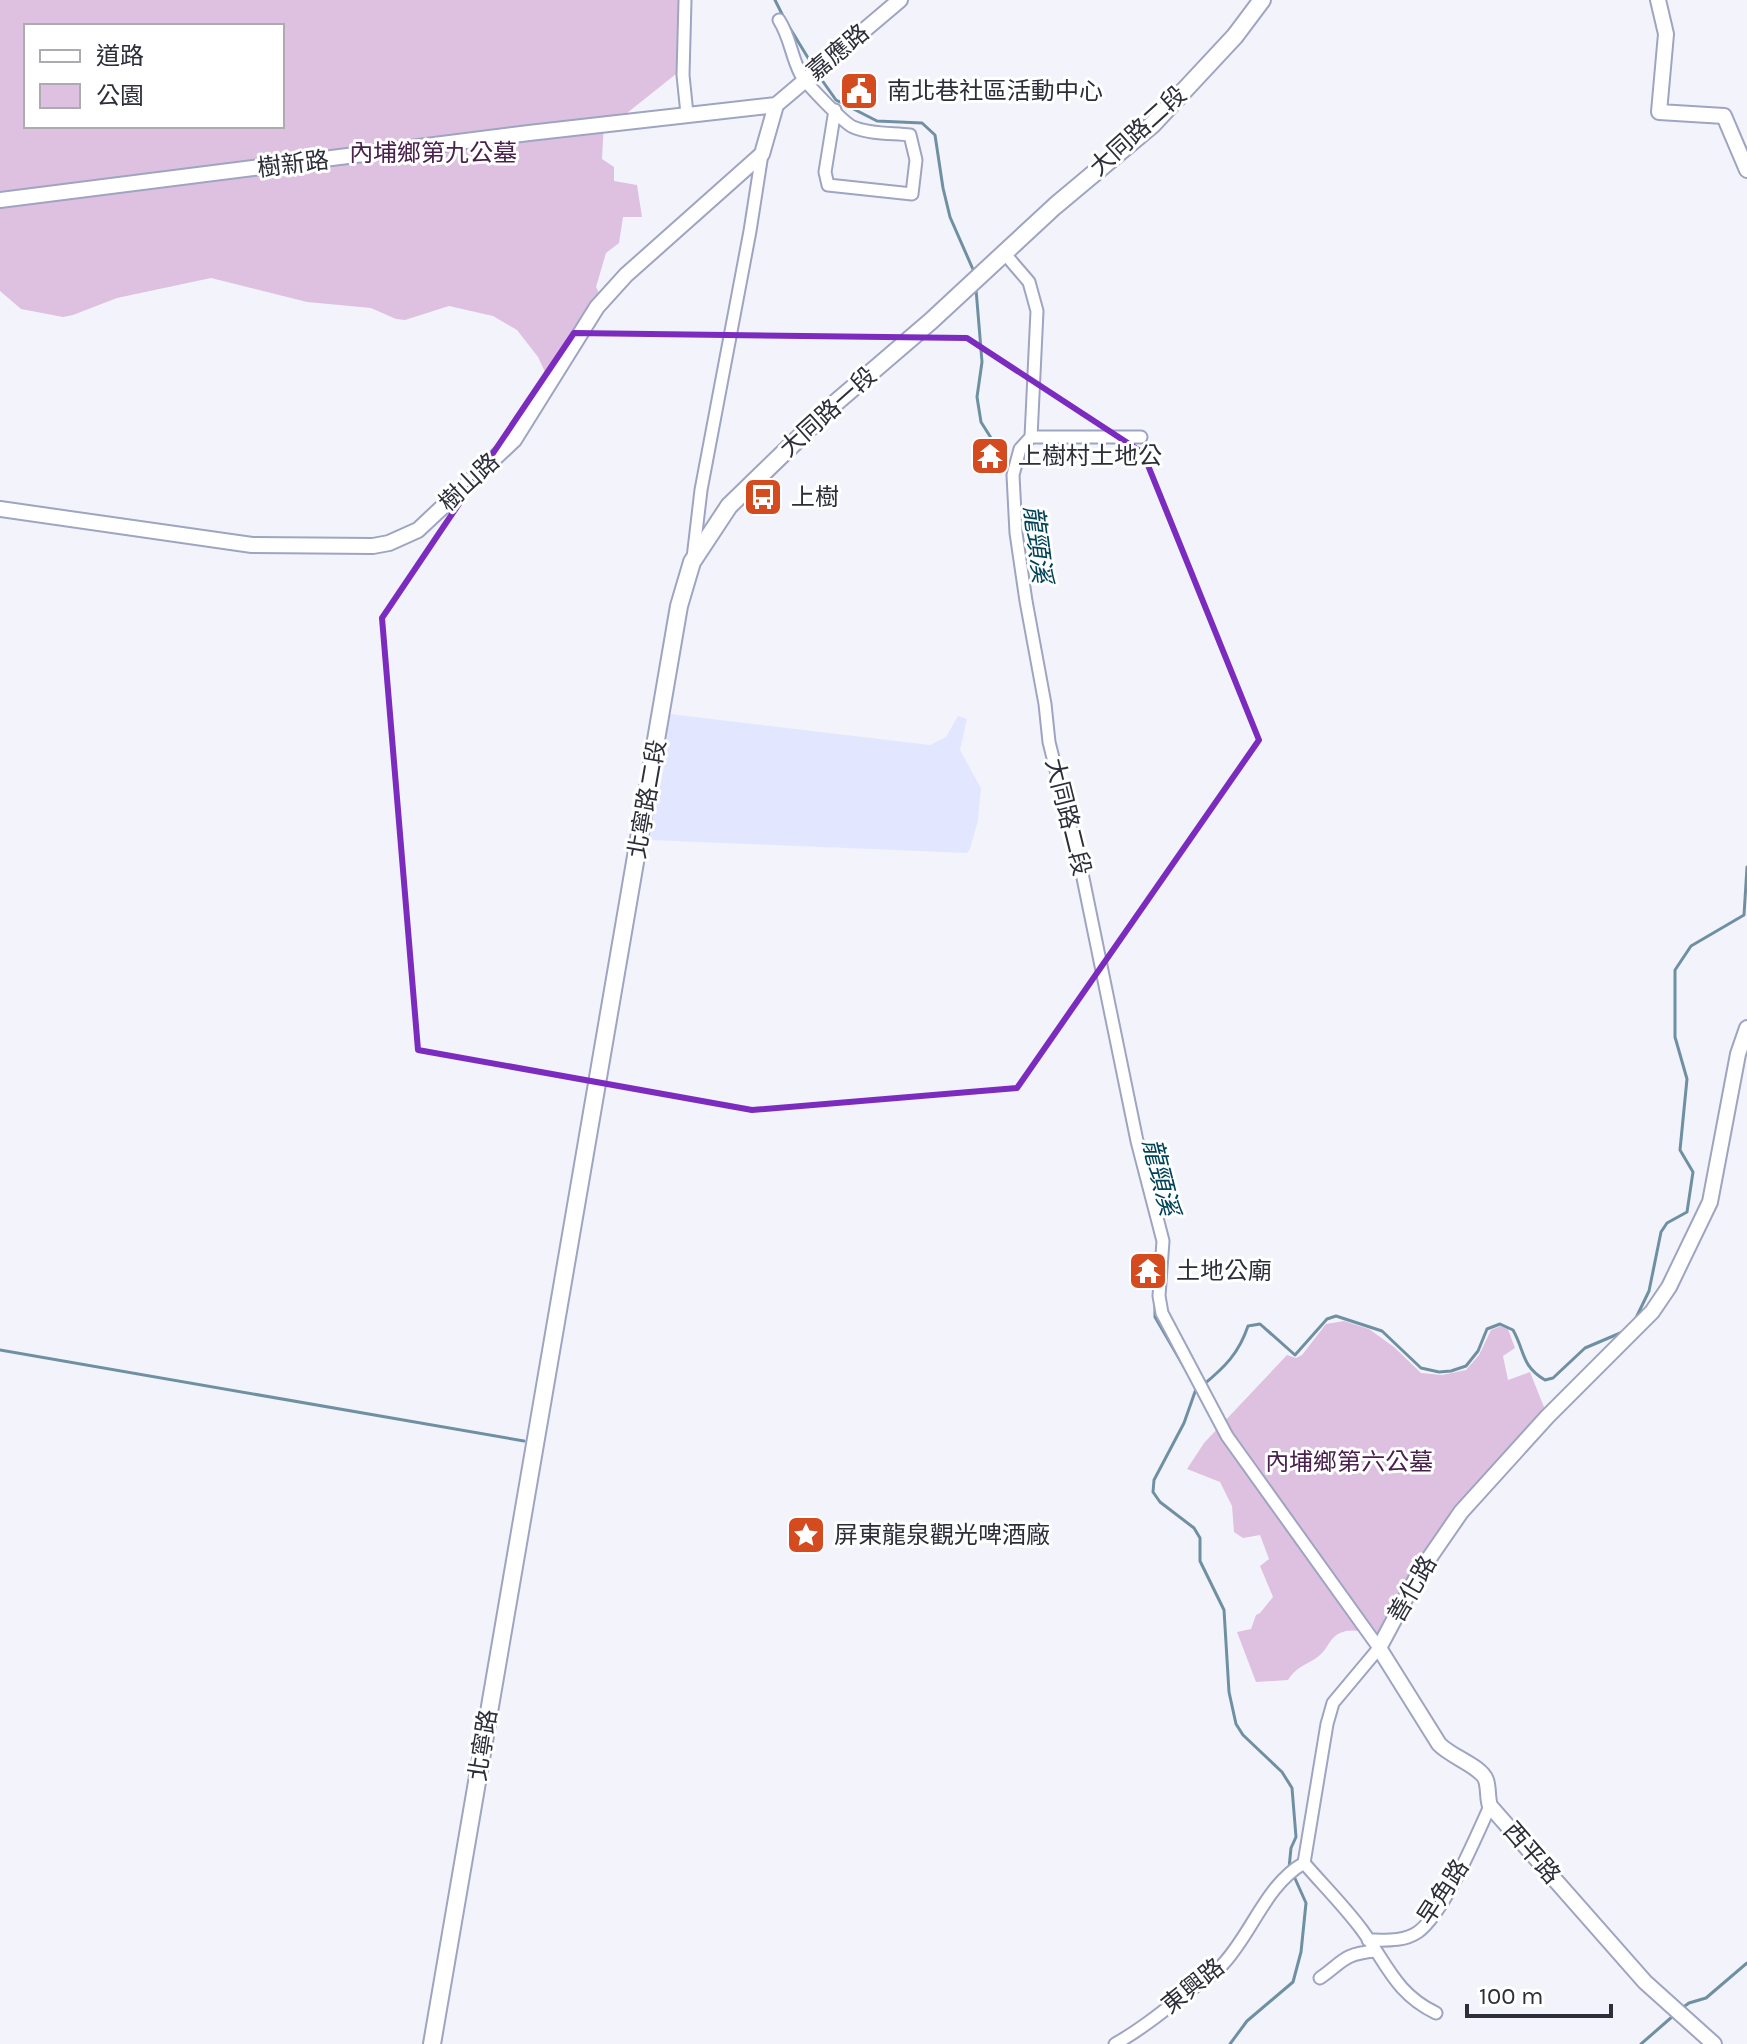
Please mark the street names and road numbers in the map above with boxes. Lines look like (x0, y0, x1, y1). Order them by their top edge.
street label: 嘉應路 (801, 18, 875, 86)
street label: 大同路二段 (1084, 80, 1192, 182)
street label: 樹新路 (256, 146, 330, 182)
street label: 大同路一段 (774, 361, 882, 463)
street label: 樹山路 (433, 447, 505, 517)
street label: 北寧路二段 (623, 737, 671, 861)
street label: 大同路二段 (1040, 755, 1096, 879)
street label: 善化路 (1382, 1551, 1442, 1627)
street label: 北寧路 (464, 1707, 502, 1783)
street label: 西平路 (1498, 1817, 1566, 1889)
street label: 早角路 (1412, 1854, 1474, 1930)
street label: 東興路 (1156, 1952, 1230, 2020)

